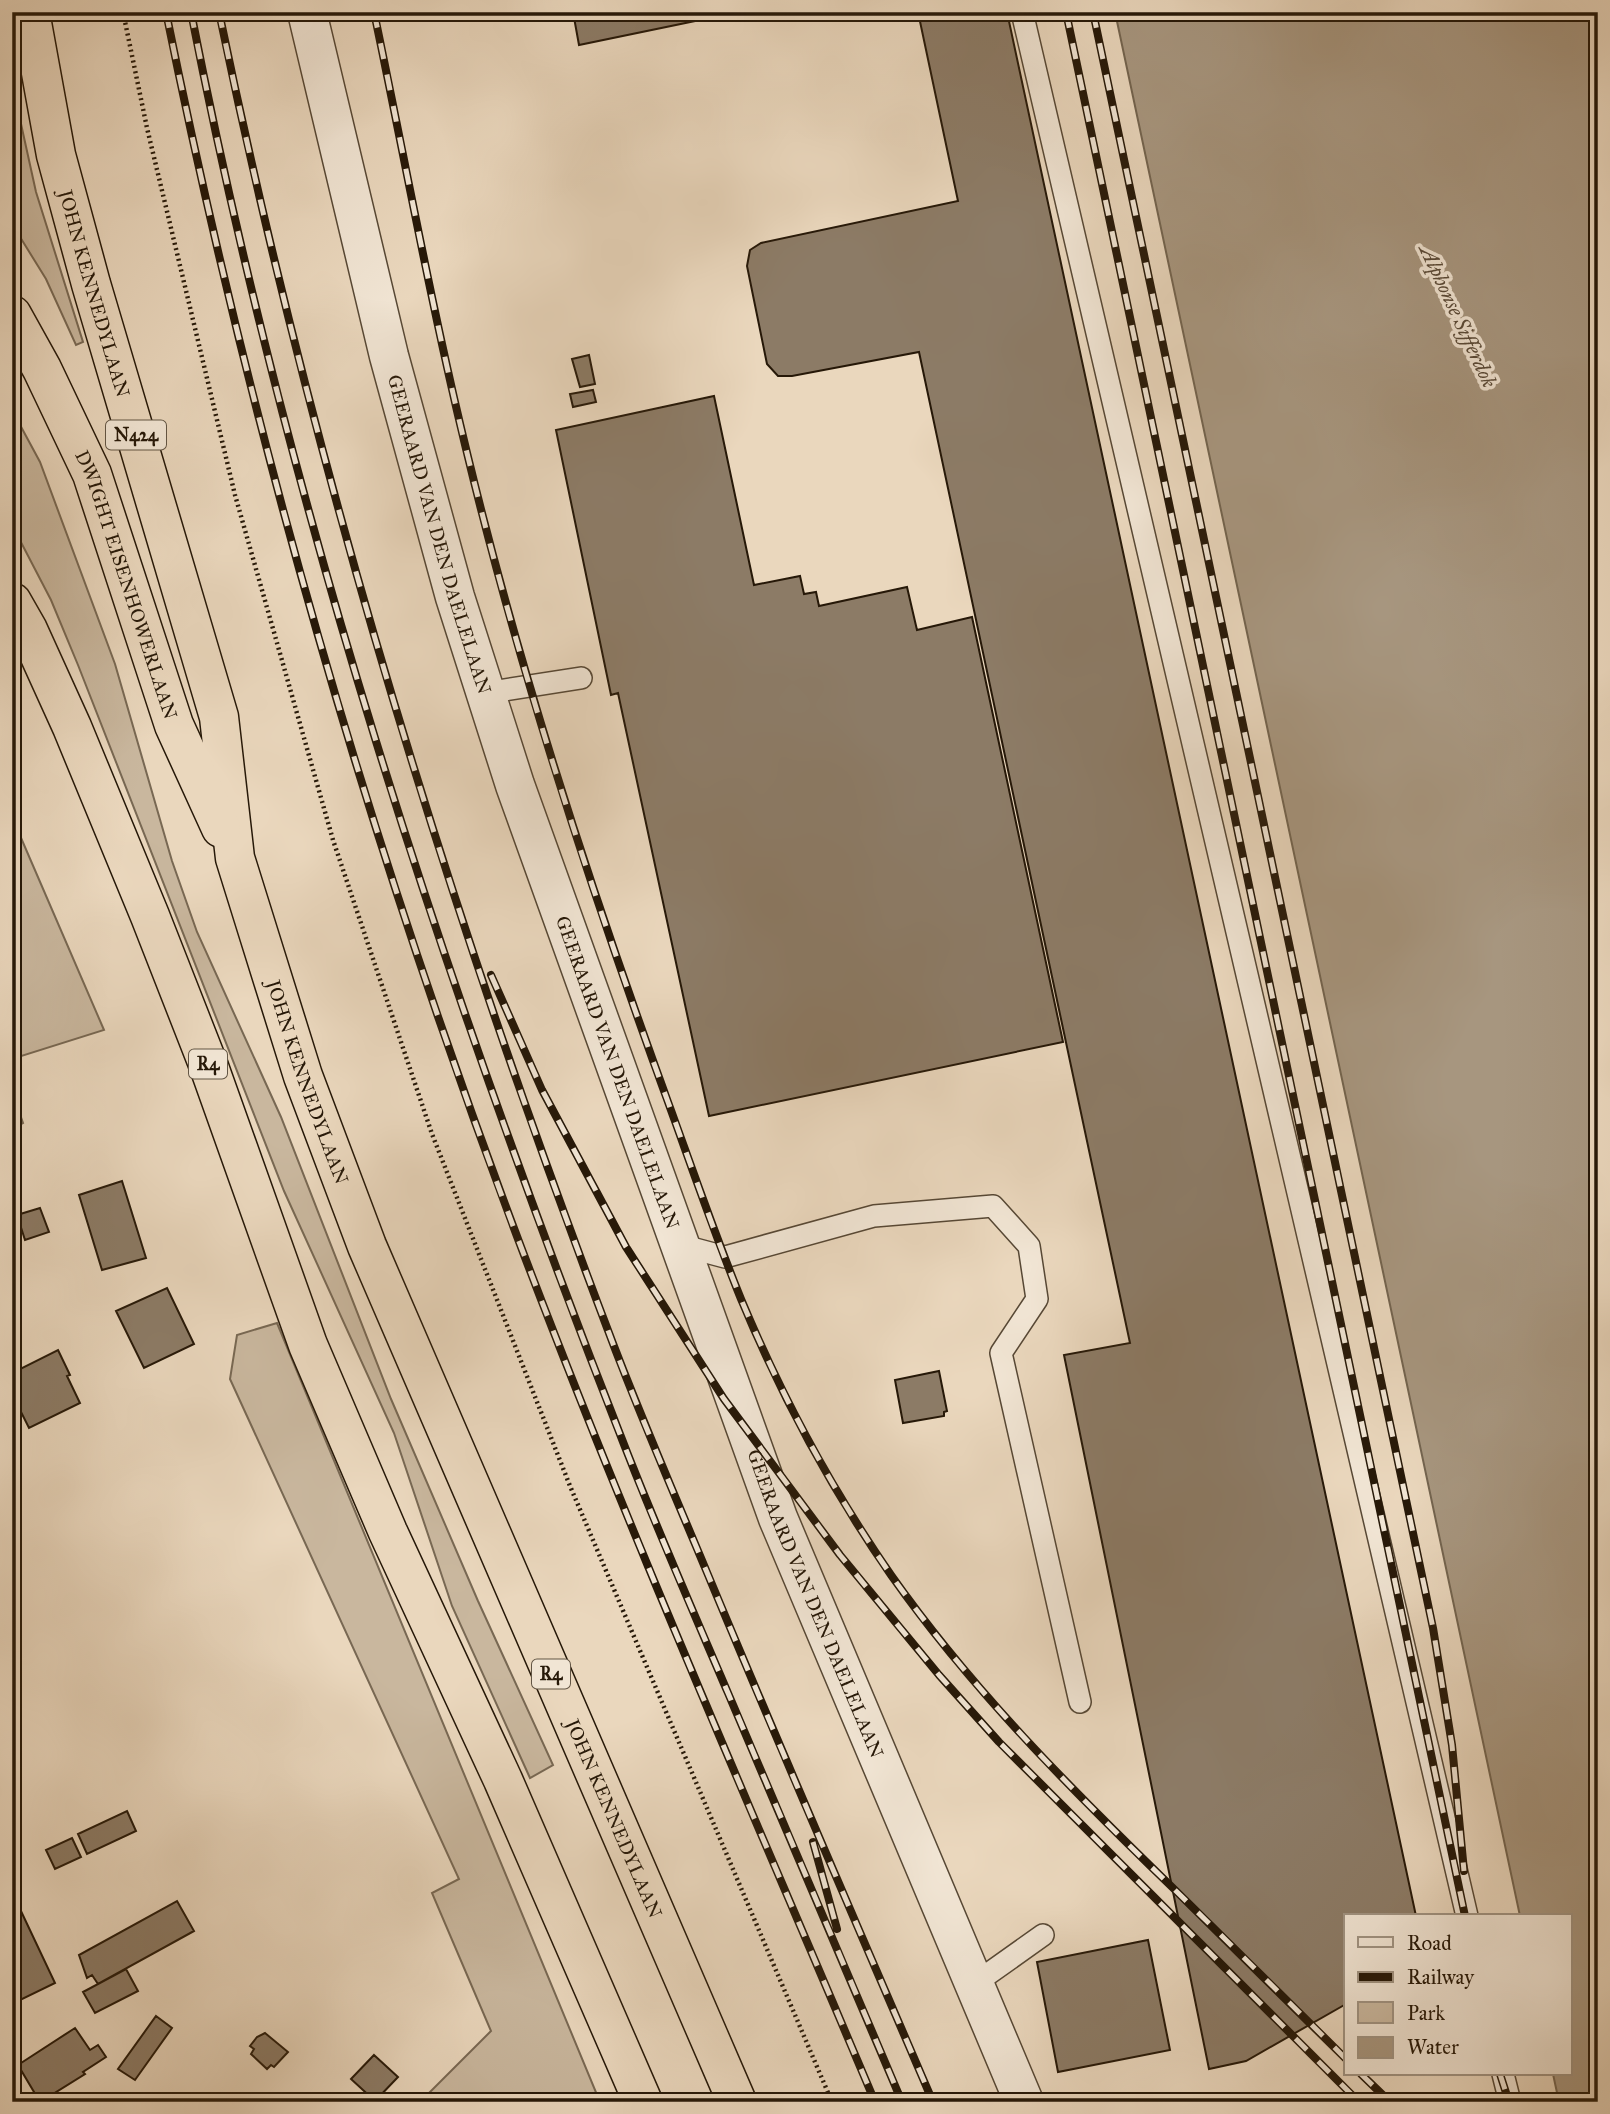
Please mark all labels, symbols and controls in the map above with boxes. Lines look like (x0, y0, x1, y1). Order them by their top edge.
street label: JOHN KENNEDYLAAN (53, 185, 135, 400)
water label: Alphonse Sifferdok (1411, 238, 1503, 393)
street label: GEERAARD VAN DEN DAELELAAN (383, 372, 497, 697)
road number: N424 (106, 421, 166, 450)
street label: DWIGHT EISENHOWERLAAN (71, 446, 183, 722)
street label: GEERAARD VAN DEN DAELELAAN (551, 912, 685, 1232)
street label: JOHN KENNEDYLAAN (261, 975, 354, 1187)
road number: R4 (189, 1050, 227, 1078)
street label: GEERAARD VAN DEN DAELELAAN (743, 1446, 889, 1761)
road number: R4 (532, 1660, 570, 1688)
street label: JOHN KENNEDYLAAN (560, 1713, 668, 1921)
legend (1344, 1914, 1572, 2076)
text: Road (1407, 1930, 1452, 1956)
text: Railway (1407, 1964, 1475, 1990)
text: Park (1407, 2000, 1445, 2026)
text: Water (1407, 2034, 1459, 2060)

